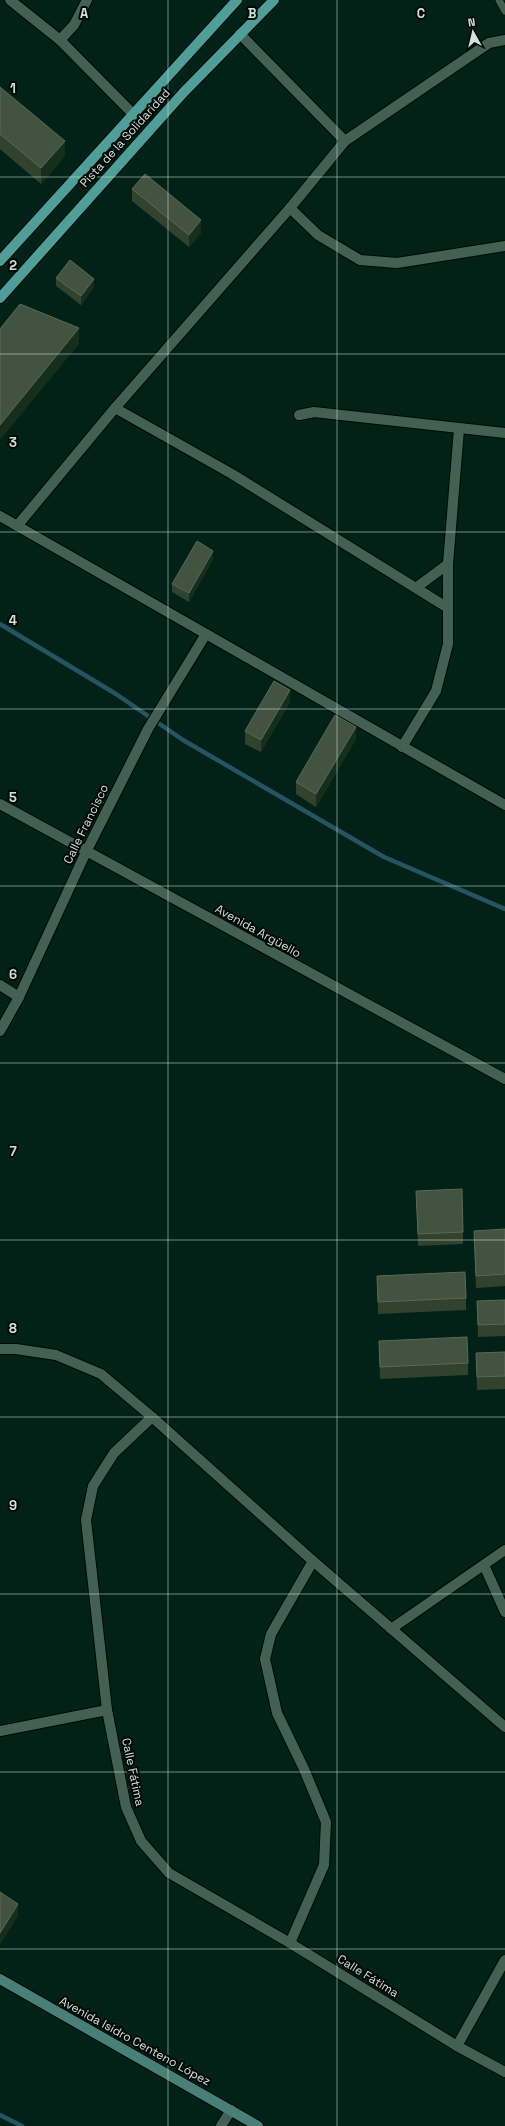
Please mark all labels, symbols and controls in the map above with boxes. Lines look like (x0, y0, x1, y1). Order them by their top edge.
text: A (80, 5, 89, 22)
text: B (248, 5, 257, 22)
text: C (417, 5, 425, 22)
north arrow (453, 12, 493, 52)
text: N (467, 15, 476, 30)
text: 1 (10, 80, 16, 97)
street label: Pista de la Solidaridad (76, 85, 174, 191)
text: 2 (9, 257, 17, 274)
text: 3 (9, 434, 17, 451)
text: 4 (9, 612, 17, 629)
street label: Calle Francisco (60, 782, 112, 866)
text: 5 (9, 789, 17, 806)
street label: Avenida Argüello (212, 901, 304, 961)
text: 6 (9, 966, 17, 983)
text: 7 (9, 1143, 17, 1160)
text: 8 (9, 1320, 17, 1337)
text: 9 (9, 1497, 17, 1514)
street label: Calle Fátima (118, 1736, 148, 1808)
street label: Calle Fátima (334, 1951, 402, 2001)
street label: Avenida Isidro Centeno López (57, 1993, 213, 2089)

